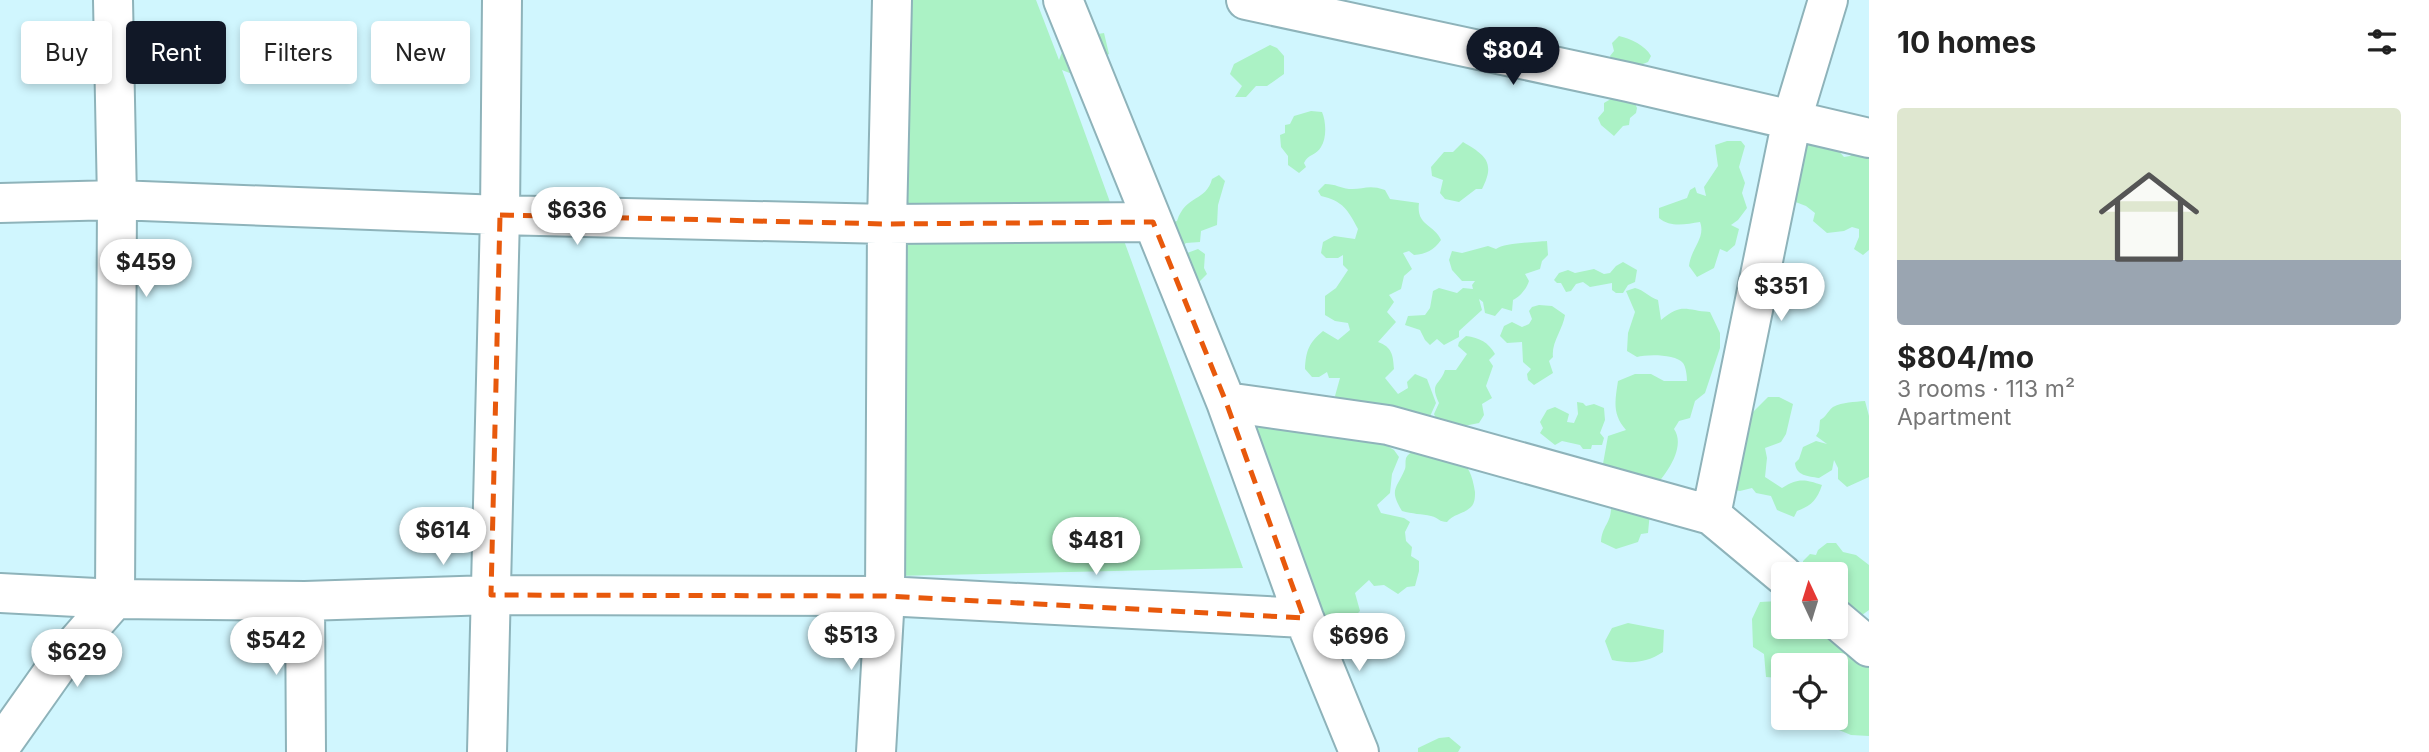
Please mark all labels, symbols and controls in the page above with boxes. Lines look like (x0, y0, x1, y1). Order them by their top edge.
chip: Buy (21, 21, 112, 84)
chip: Rent (126, 21, 226, 84)
chip: Filters (240, 21, 357, 84)
chip: New (371, 21, 470, 84)
icon: filters (2363, 23, 2401, 61)
text: 10 homes (1897, 24, 2036, 60)
pin: $804 (1472, 28, 1554, 87)
text: $804 (1482, 36, 1544, 64)
icon: home (2086, 154, 2212, 280)
pin: $636 (536, 188, 618, 247)
text: $636 (547, 196, 607, 224)
pin: $459 (105, 240, 187, 299)
text: $459 (116, 248, 176, 276)
pin: $351 (1740, 264, 1822, 323)
text: $351 (1754, 272, 1808, 300)
text: $804/mo (1897, 339, 2034, 375)
text: 3 rooms · 113 m² (1897, 375, 2075, 403)
text: Apartment (1897, 403, 2011, 431)
pin: $614 (402, 508, 484, 567)
text: $614 (415, 516, 471, 544)
pin: $481 (1055, 518, 1137, 577)
text: $481 (1068, 526, 1124, 554)
north arrow (1771, 562, 1848, 639)
map controls (1771, 562, 1848, 730)
pin: $513 (810, 612, 892, 672)
pin: $696 (1318, 614, 1400, 673)
pin: $542 (235, 618, 317, 677)
text: $513 (824, 621, 878, 649)
text: $696 (1329, 622, 1389, 650)
text: $542 (246, 626, 306, 654)
pin: $629 (36, 630, 118, 689)
text: $629 (47, 638, 107, 666)
button: locate (1771, 653, 1848, 730)

